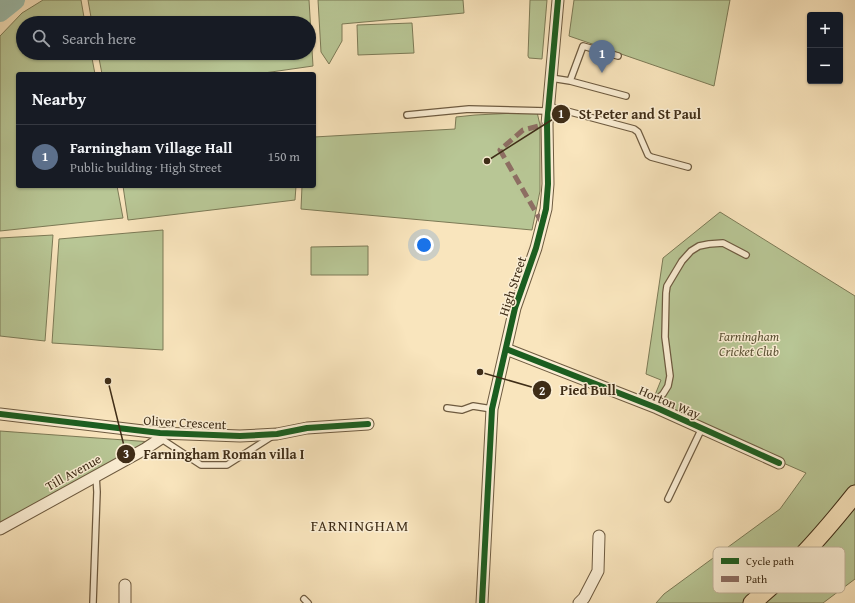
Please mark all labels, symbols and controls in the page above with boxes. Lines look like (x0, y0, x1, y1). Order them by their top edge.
map controls (807, 12, 843, 84)
button: + (807, 12, 843, 48)
search box (16, 16, 316, 60)
icon: search (30, 27, 52, 49)
text: Search here (62, 28, 136, 49)
pin: 1 (589, 40, 615, 73)
button: − (807, 48, 843, 84)
text: Nearby (32, 86, 86, 111)
callout: St Peter and St Paul (551, 101, 709, 127)
text: St Peter and St Paul (579, 104, 702, 124)
text: 1 (558, 105, 564, 122)
text: Farningham Village Hall (70, 137, 232, 158)
text: 1 (42, 147, 48, 166)
text: 150 m (268, 147, 300, 166)
text: Public building · High Street (70, 158, 222, 177)
your location (414, 235, 434, 255)
street label: High Street (494, 253, 531, 318)
park label: Farningham Cricket Club (718, 327, 780, 361)
callout: Pied Bull (532, 377, 624, 403)
text: Pied Bull (560, 380, 617, 400)
street label: Horton Way (636, 381, 704, 424)
text: 2 (539, 382, 545, 399)
street label: Oliver Crescent (143, 411, 227, 434)
callout: Farningham Roman villa I (116, 441, 313, 467)
text: Farningham Roman villa I (144, 444, 305, 464)
text: 3 (123, 445, 129, 462)
street label: Till Avenue (42, 449, 105, 496)
district label: FARNINGHAM (311, 515, 409, 536)
legend (713, 547, 845, 593)
text: Cycle path (746, 553, 795, 569)
text: Path (746, 571, 768, 587)

